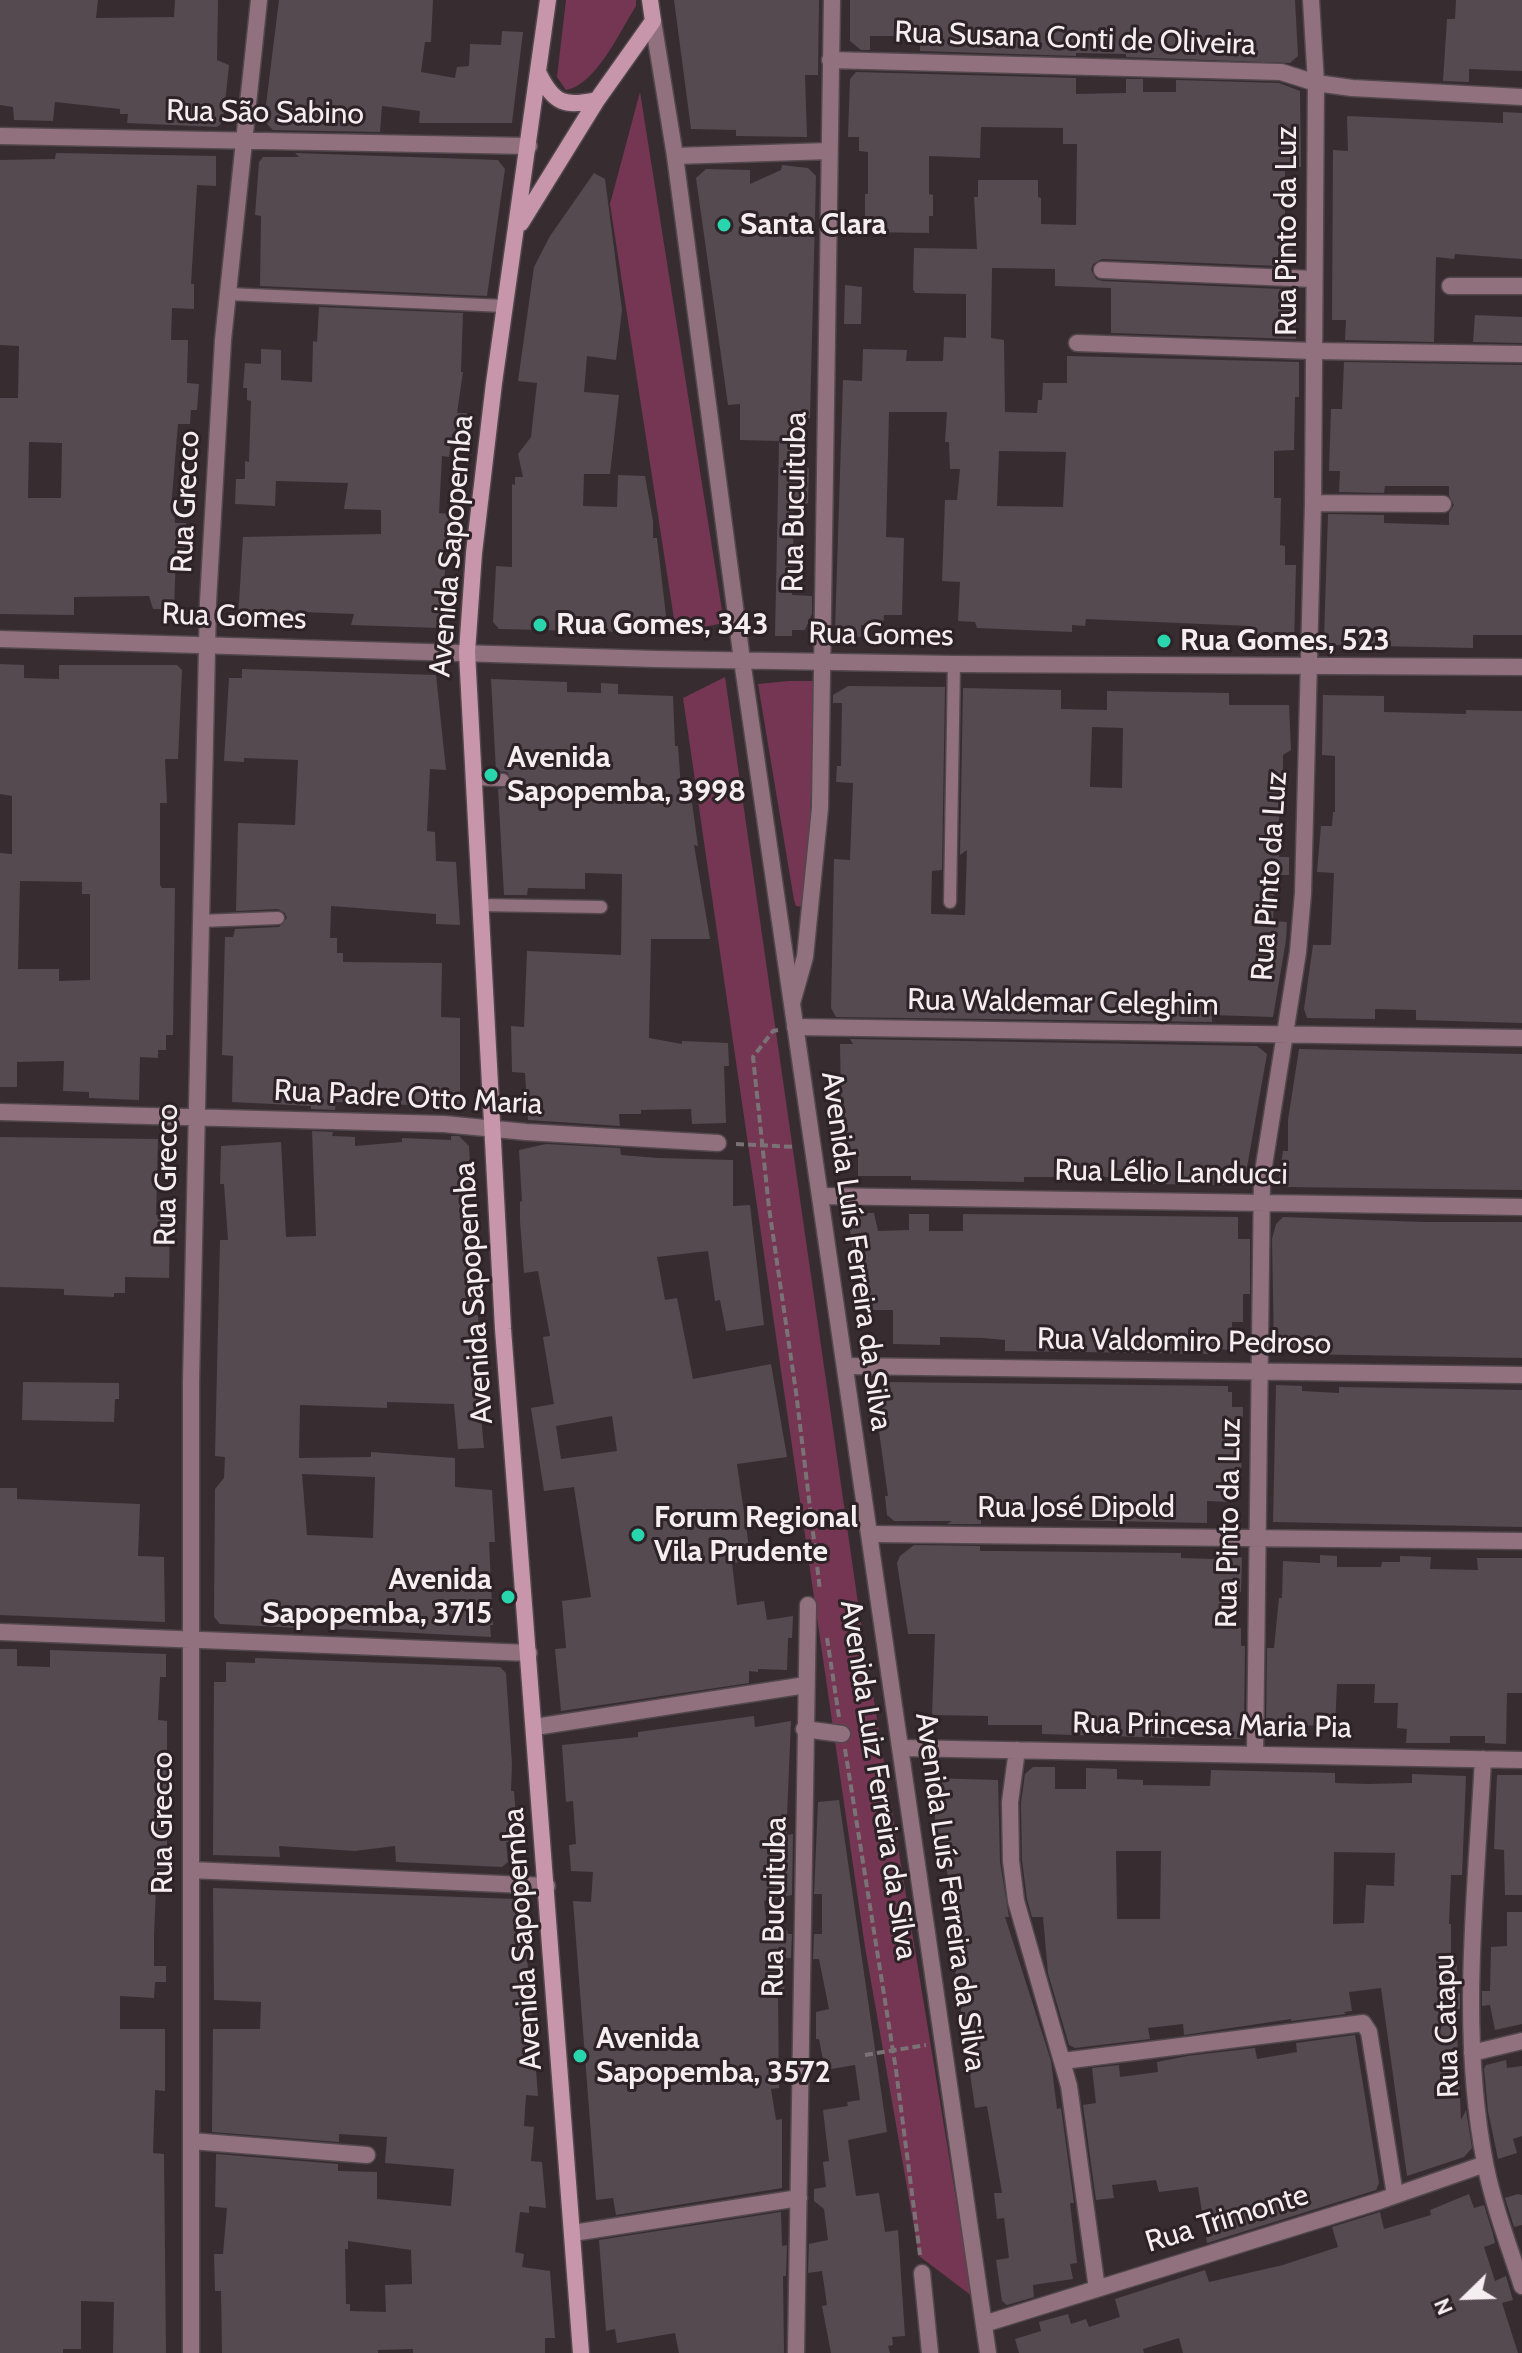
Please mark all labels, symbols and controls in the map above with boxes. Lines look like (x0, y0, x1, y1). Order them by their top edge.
street label: Rua Susana Conti de Oliveira (894, 15, 1256, 63)
street label: Rua São Sabino (166, 93, 364, 133)
street label: Rua Pinto da Luz (1269, 126, 1305, 336)
place label: Santa Clara (740, 207, 886, 243)
marker: Santa Clara (715, 216, 733, 234)
street label: Rua Bucuituba (775, 411, 815, 593)
street label: Avenida Sapopemba (423, 414, 481, 678)
street label: Rua Grecco (164, 430, 208, 574)
street label: Rua Gomes (161, 596, 307, 638)
place label: Rua Gomes, 343 (556, 607, 768, 643)
marker: Rua Gomes, 343 (531, 616, 549, 634)
street label: Rua Gomes (808, 616, 954, 654)
place label: Rua Gomes, 523 (1180, 623, 1390, 659)
marker: Rua Gomes, 523 (1155, 632, 1173, 650)
place label: Avenida Sapopemba, 3998 (507, 740, 746, 810)
marker: Avenida Sapopemba, 3998 (482, 766, 500, 784)
street label: Rua Pinto da Luz (1245, 770, 1295, 982)
street label: Rua Waldemar Celeghim (907, 982, 1219, 1024)
street label: Avenida Luís Ferreira da Silva (813, 1069, 899, 1433)
street label: Rua Padre Otto Maria (273, 1073, 543, 1123)
street label: Rua Grecco (148, 1104, 186, 1246)
street label: Rua Lélio Landucci (1054, 1153, 1288, 1193)
street label: Avenida Sapopemba (447, 1161, 501, 1425)
street label: Rua Valdomiro Pedroso (1036, 1321, 1332, 1363)
street label: Rua Pinto da Luz (1209, 1418, 1249, 1628)
street label: Rua José Dipold (977, 1490, 1175, 1526)
place label: Forum Regional Vila Prudente (654, 1500, 858, 1570)
marker: Forum Regional Vila Prudente (629, 1526, 647, 1544)
place label: Avenida Sapopemba, 3715 (262, 1562, 492, 1632)
marker: Avenida Sapopemba, 3715 (499, 1588, 517, 1606)
street label: Avenida Luiz Ferreira da Silva (832, 1598, 924, 1962)
street label: Rua Princesa Maria Pia (1072, 1706, 1352, 1746)
street label: Avenida Luís Ferreira da Silva (907, 1710, 993, 2074)
street label: Rua Grecco (145, 1752, 181, 1894)
street label: Avenida Sapopemba (496, 1807, 550, 2071)
street label: Rua Bucuituba (755, 1816, 795, 1998)
street label: Rua Catapu (1426, 1953, 1468, 2099)
place label: Avenida Sapopemba, 3572 (596, 2021, 831, 2092)
marker: Avenida Sapopemba, 3572 (571, 2047, 589, 2065)
street label: Rua Trimonte (1141, 2177, 1313, 2261)
north arrow (1426, 2257, 1506, 2337)
text: N (1428, 2294, 1459, 2319)

